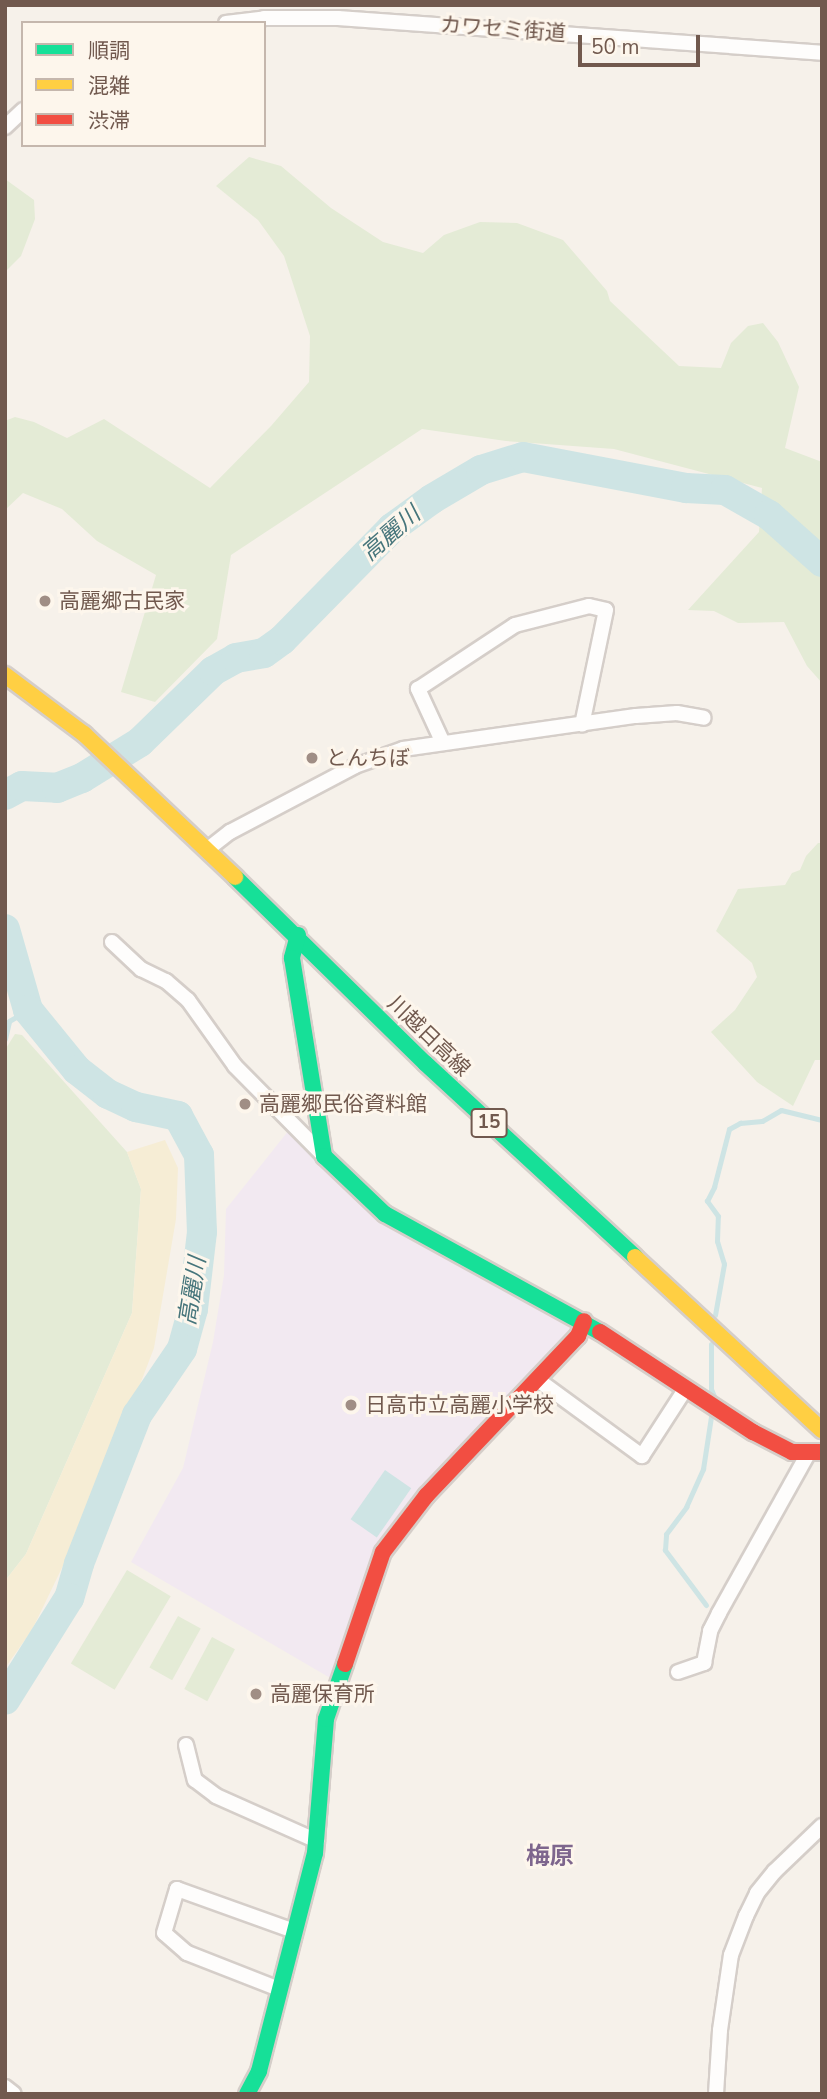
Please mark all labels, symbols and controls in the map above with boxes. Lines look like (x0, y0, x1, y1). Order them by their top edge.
street label: カワセミ街道 (439, 12, 567, 46)
legend (21, 21, 266, 147)
scale bar (582, 21, 704, 65)
text: 50 m (591, 33, 640, 61)
text: 順調 (88, 37, 130, 65)
text: 混雑 (88, 72, 130, 100)
text: 渋滞 (88, 107, 130, 135)
water label: 高麗川 (356, 501, 426, 567)
place label: 高麗郷古民家 (59, 588, 185, 614)
marker: 高麗郷古民家 (37, 593, 53, 609)
place label: とんちぼ (326, 745, 410, 771)
marker: とんちぼ (304, 750, 320, 766)
street label: 川越日高線 (382, 990, 476, 1082)
place label: 高麗郷民俗資料館 (259, 1091, 427, 1117)
marker: 高麗郷民俗資料館 (237, 1096, 253, 1112)
road number: 15 (470, 1107, 508, 1138)
water label: 高麗川 (174, 1255, 212, 1327)
place label: 日高市立高麗小学校 (365, 1392, 554, 1418)
marker: 日高市立高麗小学校 (343, 1397, 359, 1413)
place label: 高麗保育所 (270, 1681, 375, 1707)
marker: 高麗保育所 (248, 1686, 264, 1702)
district label: 梅原 (526, 1843, 574, 1871)

